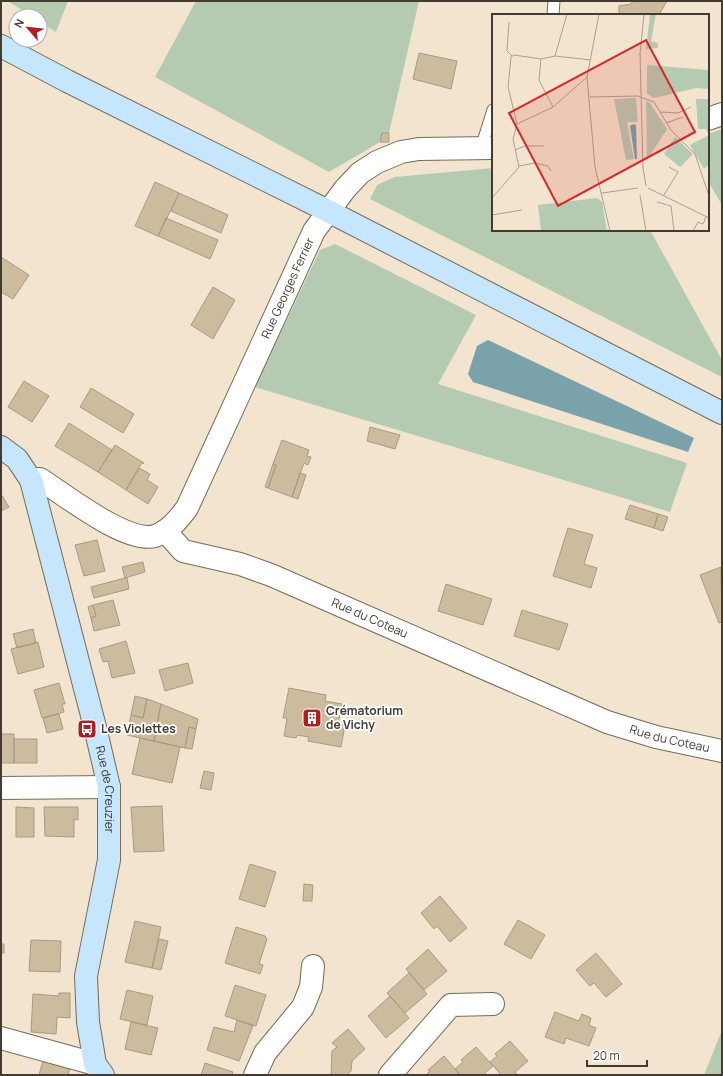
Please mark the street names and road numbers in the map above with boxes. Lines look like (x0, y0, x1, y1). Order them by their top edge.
street label: Rue Georges Ferrier (257, 234, 318, 341)
street label: Rue du Coteau (329, 594, 411, 642)
street label: Rue du Coteau (628, 720, 711, 756)
street label: Rue de Creuzier (92, 744, 118, 834)

